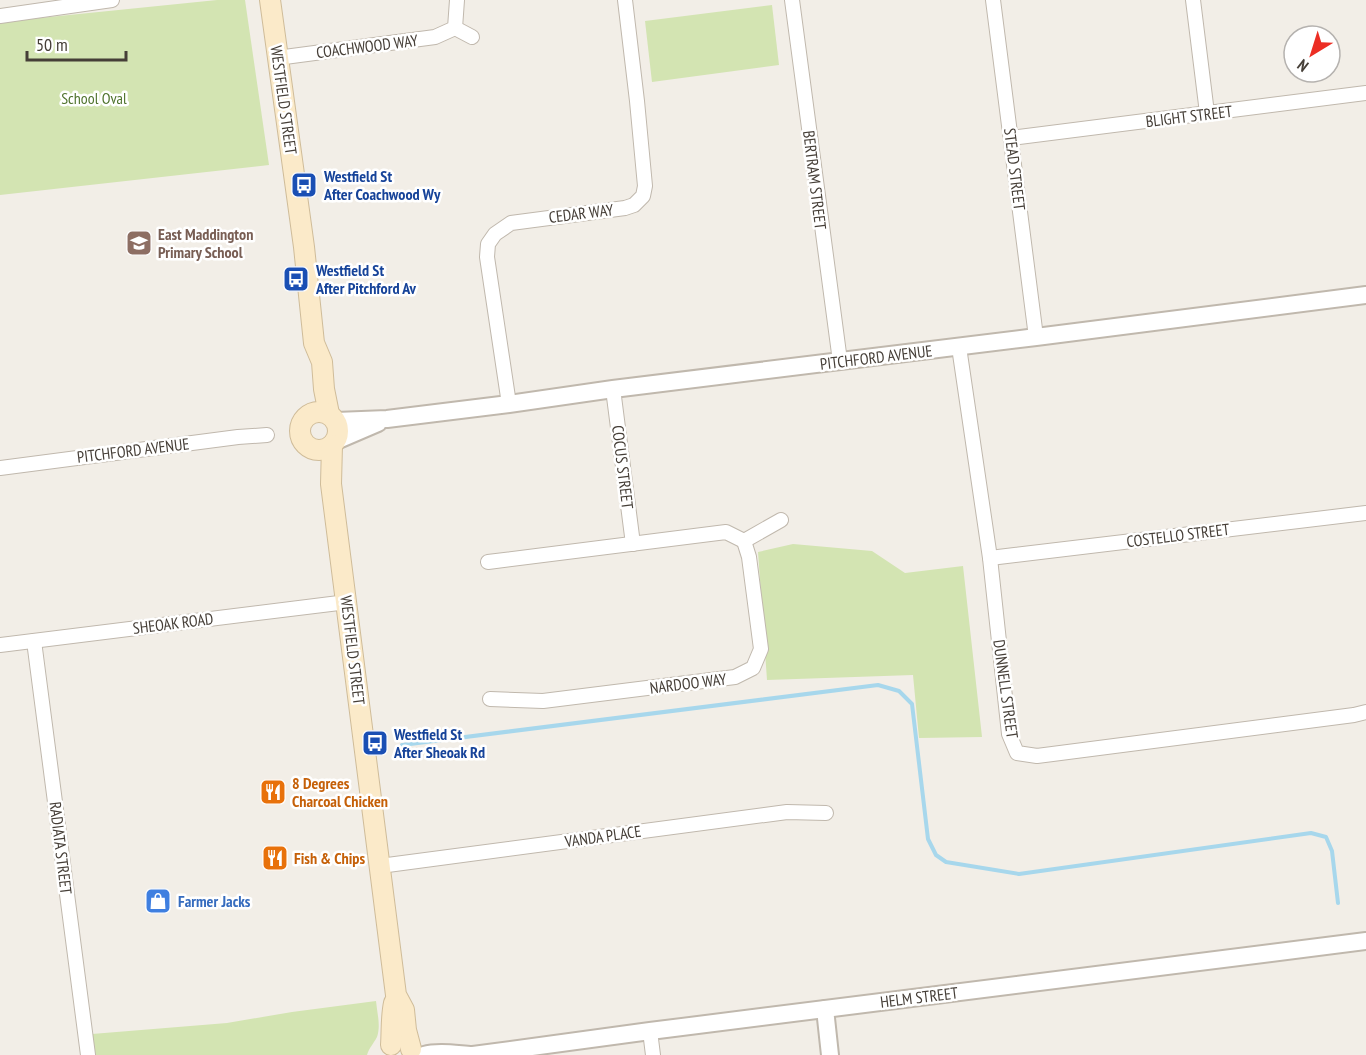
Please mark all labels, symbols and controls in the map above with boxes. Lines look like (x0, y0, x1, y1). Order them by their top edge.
scale bar (27, 24, 126, 62)
north arrow (1282, 24, 1342, 84)
street label: COACHWOOD WAY (315, 30, 420, 62)
text: 50 m (36, 33, 68, 56)
street label: WESTFIELD STREET (266, 44, 302, 156)
text: N (1293, 55, 1312, 76)
park label: School Oval (61, 88, 127, 108)
street label: BLIGHT STREET (1145, 101, 1233, 131)
street label: STEAD STREET (1000, 127, 1030, 211)
street label: BERTRAM STREET (799, 129, 831, 231)
place label: Westfield St After Coachwood Wy (323, 166, 441, 204)
bus stop icon: Westfield St After Coachwood Wy (289, 170, 319, 200)
street label: CEDAR WAY (548, 199, 615, 227)
place label: East Maddington Primary School (158, 224, 253, 262)
school or university icon: East Maddington Primary School (124, 228, 154, 258)
place label: Westfield St After Pitchford Av (315, 260, 417, 298)
bus stop icon: Westfield St After Pitchford Av (281, 264, 311, 294)
street label: PITCHFORD AVENUE (819, 340, 933, 374)
street label: COCUS STREET (608, 424, 638, 510)
street label: PITCHFORD AVENUE (76, 433, 190, 467)
street label: COSTELLO STREET (1125, 519, 1231, 551)
street label: WESTFIELD STREET (336, 594, 370, 706)
street label: SHEOAK ROAD (132, 608, 214, 638)
street label: DUNNELL STREET (989, 638, 1023, 740)
street label: NARDOO WAY (648, 668, 728, 698)
place label: Westfield St After Sheoak Rd (393, 724, 485, 762)
bus stop icon: Westfield St After Sheoak Rd (360, 728, 390, 758)
place label: 8 Degrees Charcoal Chicken (292, 773, 388, 811)
restaurant icon: 8 Degrees Charcoal Chicken (258, 777, 288, 807)
street label: RADIATA STREET (45, 801, 77, 895)
street label: VANDA PLACE (563, 821, 643, 851)
restaurant icon: Fish & Chips (260, 843, 290, 873)
place label: Fish & Chips (294, 848, 365, 868)
shop icon: Farmer Jacks (143, 886, 173, 916)
place label: Farmer Jacks (178, 891, 251, 911)
street label: HELM STREET (879, 982, 959, 1012)

